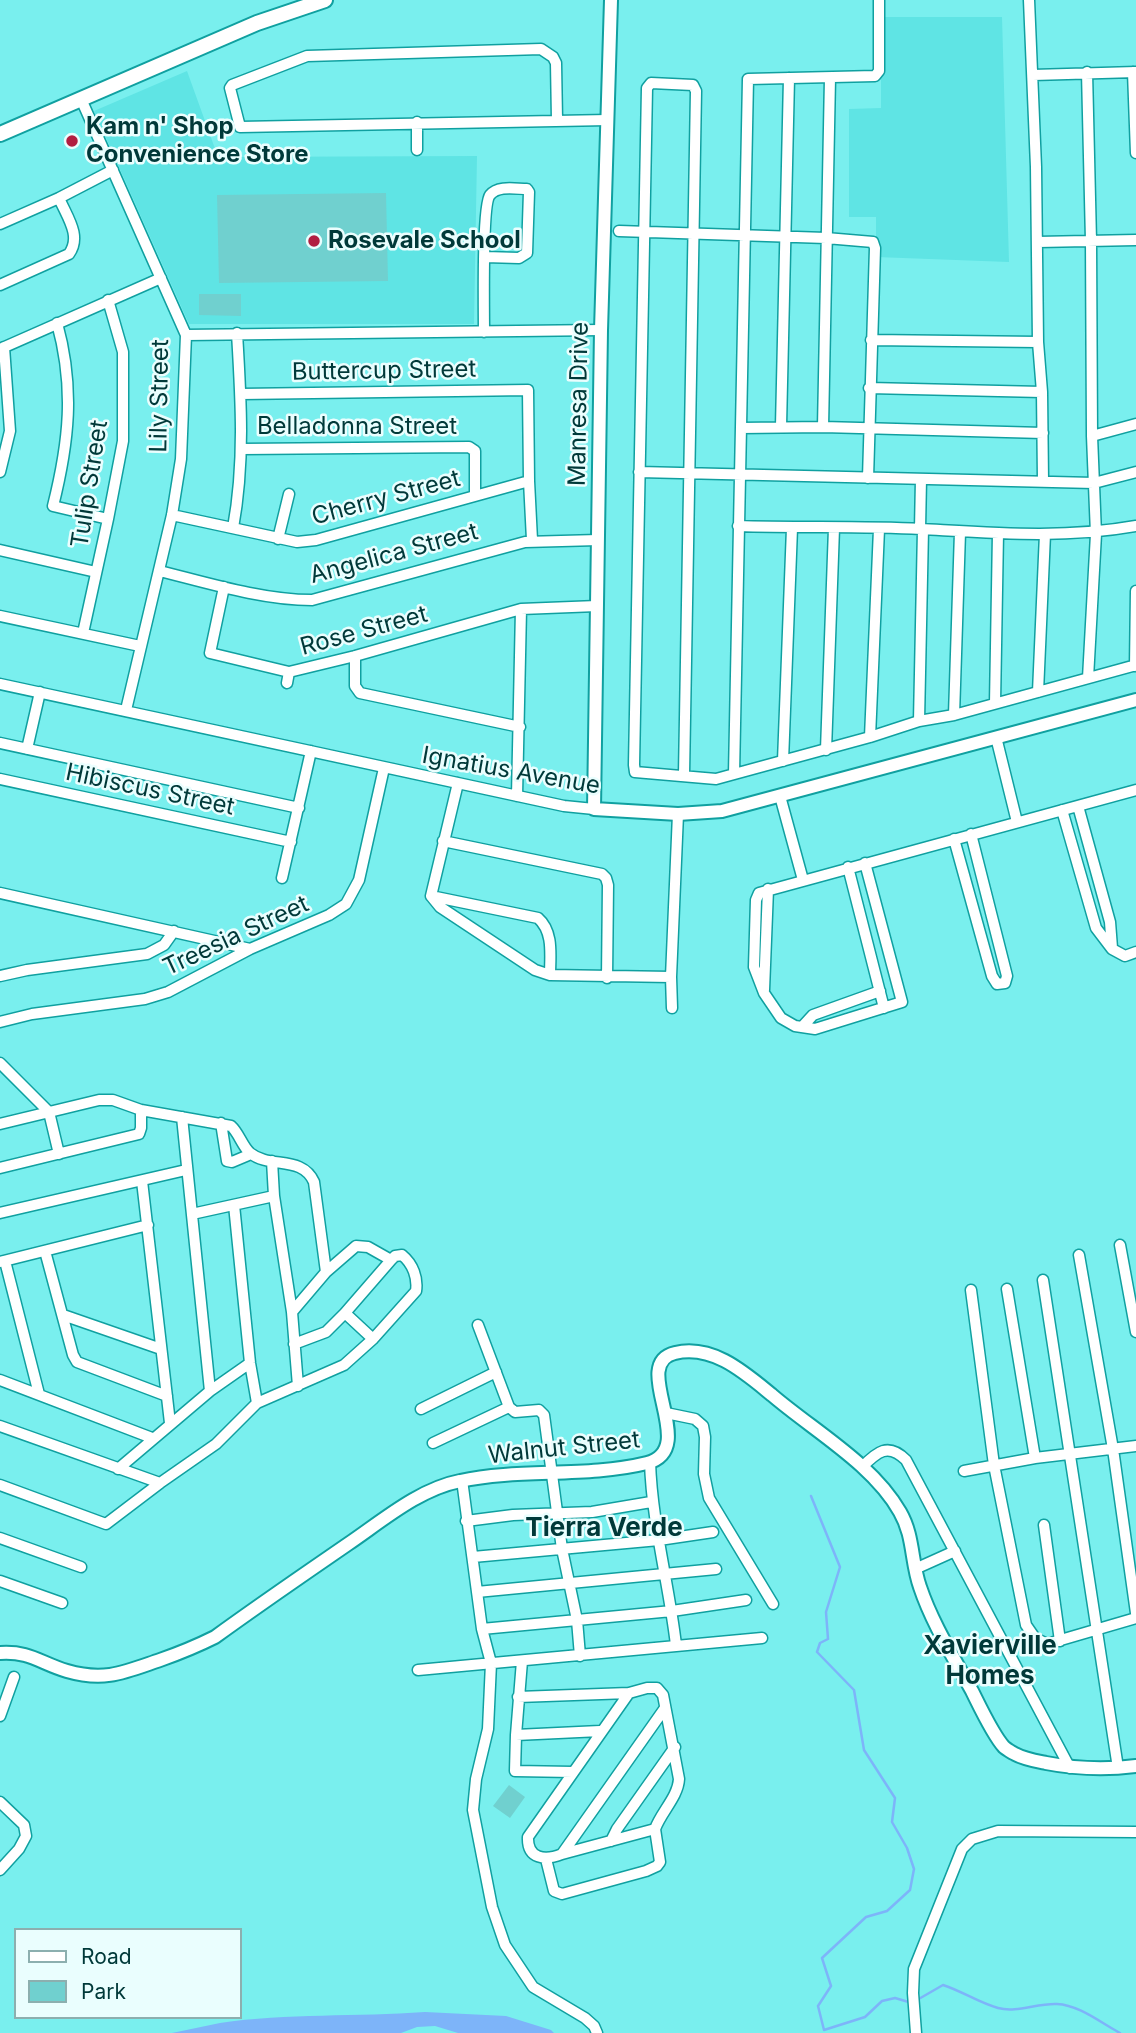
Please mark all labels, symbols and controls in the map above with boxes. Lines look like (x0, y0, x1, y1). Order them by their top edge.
place label: Kam n' Shop Convenience Store (86, 113, 309, 169)
marker: Kam n' Shop Convenience Store (64, 133, 80, 149)
place label: Rosevale School (328, 227, 521, 255)
marker: Rosevale School (306, 233, 322, 249)
street label: Manresa Drive (563, 322, 595, 486)
street label: Lily Street (145, 339, 175, 453)
street label: Buttercup Street (292, 355, 476, 387)
street label: Belladonna Street (257, 413, 457, 441)
street label: Tulip Street (66, 418, 114, 550)
street label: Cherry Street (309, 464, 463, 532)
street label: Angelica Street (307, 518, 481, 590)
street label: Rose Street (297, 600, 431, 662)
street label: Ignatius Avenue (420, 741, 602, 801)
street label: Hibiscus Street (63, 758, 237, 822)
street label: Treesia Street (159, 890, 313, 982)
street label: Walnut Street (487, 1426, 641, 1470)
district label: Tierra Verde (525, 1512, 683, 1544)
district label: Xavierville Homes (923, 1630, 1057, 1692)
legend (14, 1928, 242, 2019)
text: Road (81, 1944, 132, 1969)
text: Park (81, 1979, 126, 2004)

